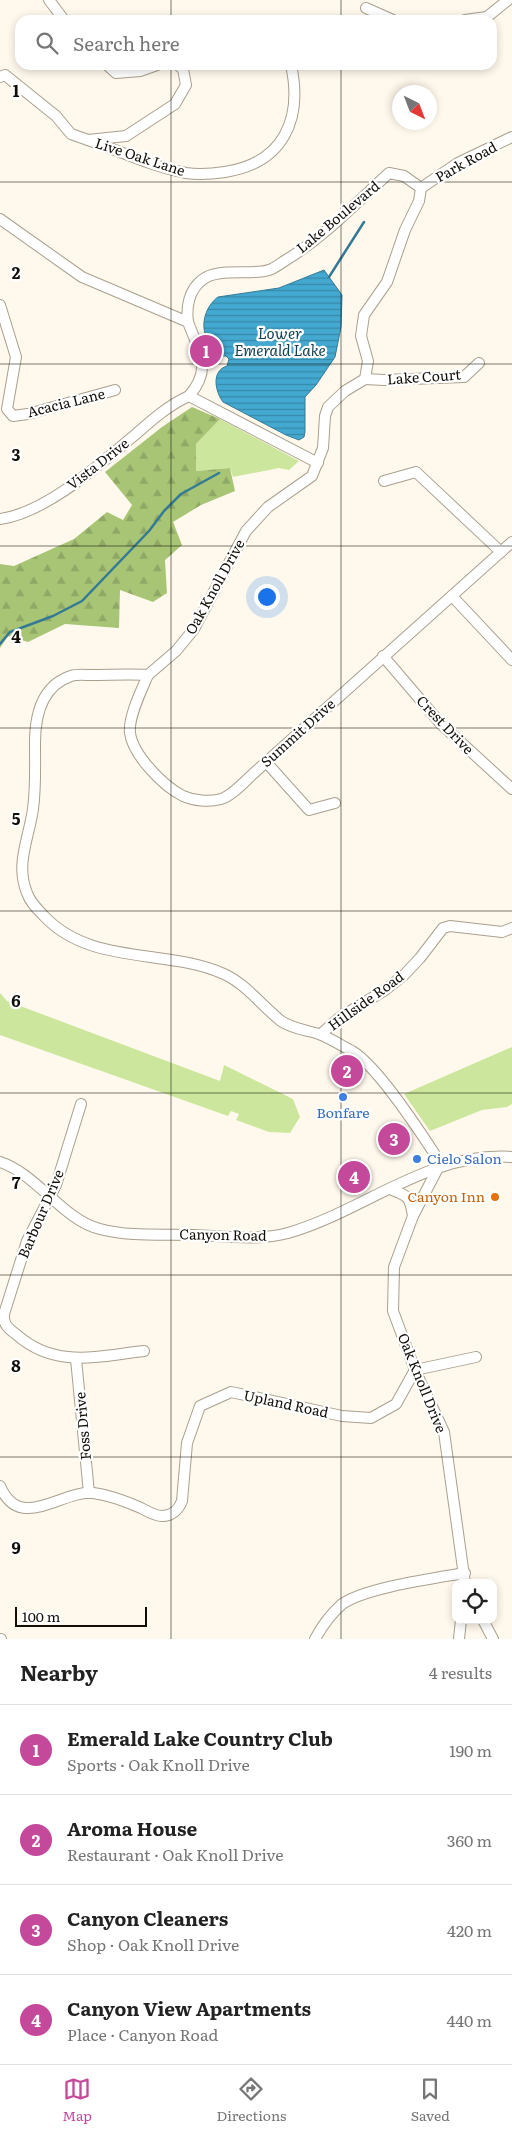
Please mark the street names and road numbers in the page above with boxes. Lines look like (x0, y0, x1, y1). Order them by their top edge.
street label: Live Oak Lane (93, 132, 188, 180)
street label: Park Road (431, 136, 500, 186)
street label: Lake Boulevard (291, 175, 384, 257)
street label: Lake Court (386, 363, 462, 389)
street label: Acacia Lane (25, 383, 107, 421)
street label: Vista Drive (62, 433, 133, 494)
street label: Oak Knoll Drive (180, 535, 249, 638)
street label: Crest Drive (413, 690, 479, 758)
street label: Summit Drive (256, 694, 339, 771)
street label: Hillside Road (323, 966, 408, 1035)
street label: Barbour Drive (12, 1166, 68, 1261)
street label: Canyon Road (179, 1223, 267, 1245)
street label: Oak Knoll Drive (394, 1330, 452, 1436)
street label: Upland Road (242, 1384, 331, 1422)
street label: Foss Drive (69, 1391, 95, 1461)

